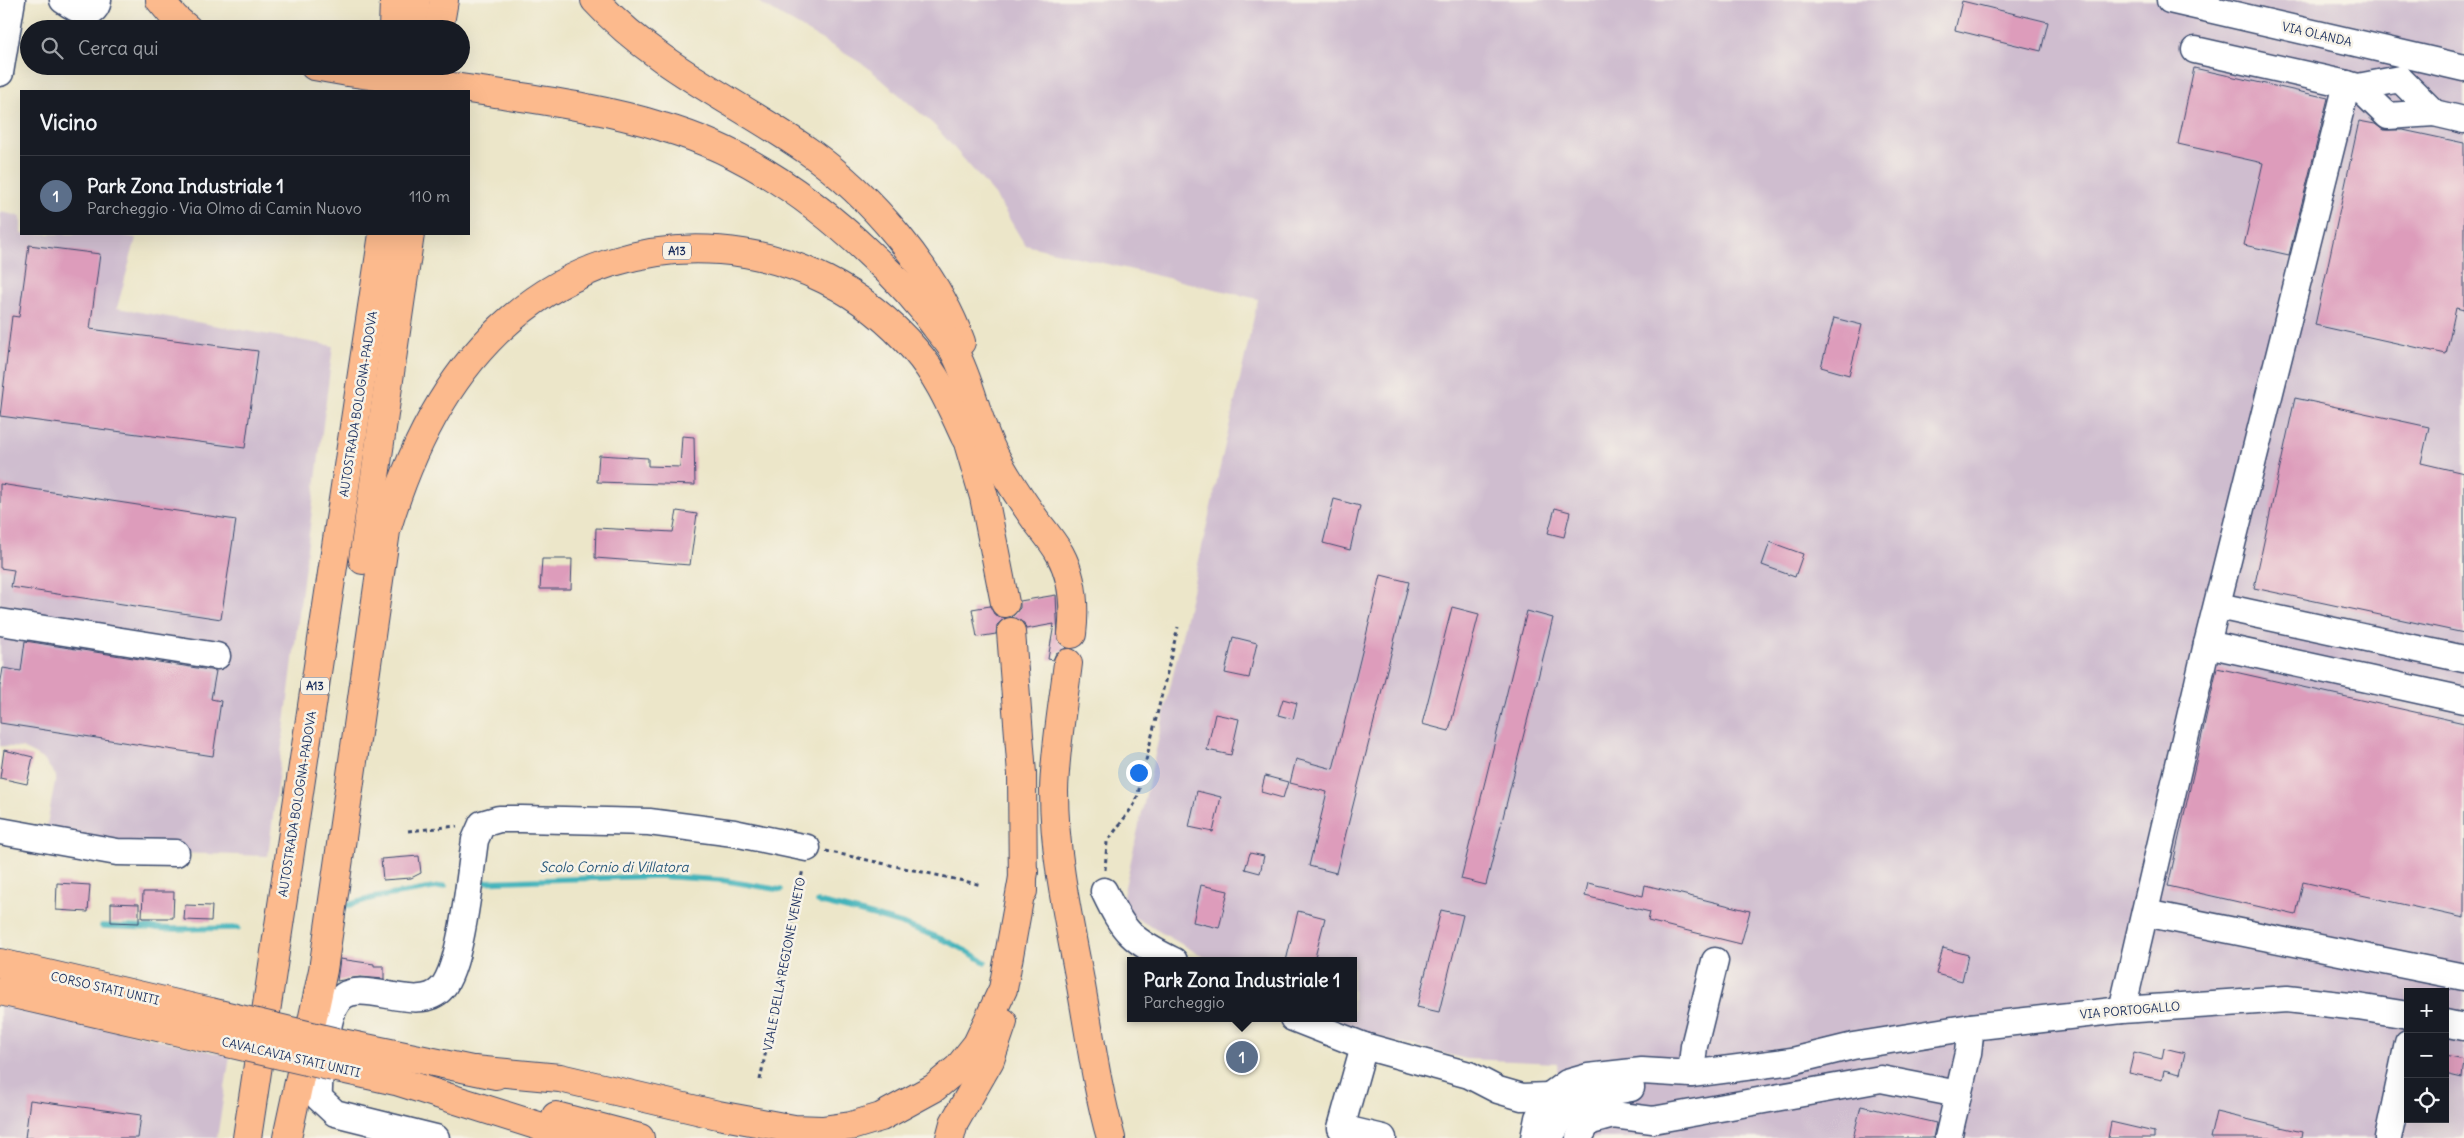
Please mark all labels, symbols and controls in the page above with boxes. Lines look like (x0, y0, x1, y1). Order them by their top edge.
street label: VIA OLANDA (2281, 19, 2354, 49)
search box (20, 20, 470, 75)
icon: search (38, 34, 66, 62)
text: Cerca qui (78, 36, 159, 60)
text: Vicino (40, 109, 97, 136)
text: Park Zona Industriale 1 (87, 174, 284, 198)
text: 1 (53, 186, 59, 206)
text: 110 m (409, 186, 450, 206)
text: Parcheggio · Via Olmo di Camin Nuovo (87, 198, 362, 218)
road number: A13 (663, 242, 691, 260)
street label: AUTOSTRADA BOLOGNA-PADOVA (336, 310, 380, 498)
road number: A13 (301, 678, 329, 694)
street label: AUTOSTRADA BOLOGNA-PADOVA (275, 710, 319, 898)
your location (1126, 760, 1152, 786)
water label: Scolo Cornio di Villatora (539, 858, 690, 876)
street label: VIALE DELLA REGIONE VENETO (760, 876, 808, 1052)
popup (1127, 957, 1357, 1022)
street label: CORSO STATI UNITI (49, 968, 161, 1008)
text: Park Zona Industriale 1 (1143, 968, 1341, 992)
map controls (2404, 988, 2449, 1123)
button: + (2404, 988, 2449, 1033)
text: Parcheggio (1143, 992, 1225, 1012)
street label: VIA PORTOGALLO (2079, 998, 2181, 1022)
button: − (2404, 1033, 2449, 1078)
street label: CAVALCAVIA STATI UNITI (220, 1034, 362, 1080)
pin: 1 (1226, 1038, 1258, 1076)
button: locate (2404, 1078, 2449, 1123)

